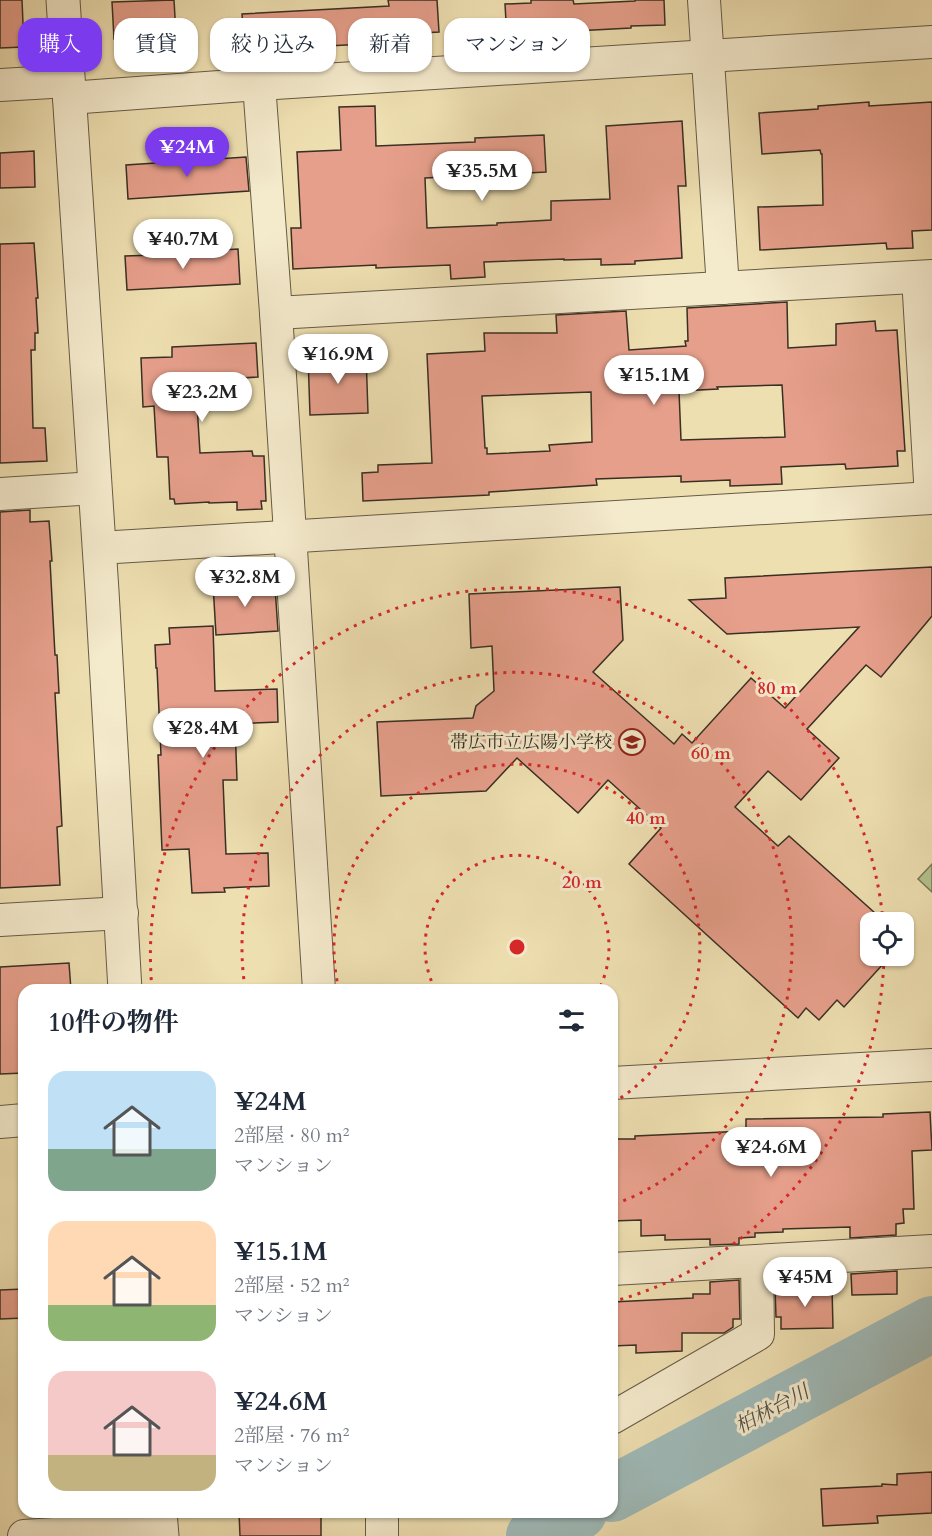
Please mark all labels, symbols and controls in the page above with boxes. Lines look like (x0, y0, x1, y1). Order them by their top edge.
chip: 購入 (18, 18, 102, 72)
chip: 賃貸 (114, 18, 198, 72)
chip: 絞り込み (210, 18, 336, 72)
chip: 新着 (348, 18, 432, 72)
chip: マンション (444, 18, 590, 72)
pin: ¥24M (151, 127, 223, 178)
text: ¥24M (159, 133, 215, 160)
pin: ¥35.5M (433, 151, 531, 202)
text: ¥35.5M (446, 157, 518, 184)
pin: ¥40.7M (134, 219, 232, 270)
text: ¥40.7M (147, 225, 219, 252)
pin: ¥16.9M (289, 334, 387, 385)
text: ¥16.9M (302, 340, 374, 367)
pin: ¥15.1M (605, 355, 703, 406)
text: ¥15.1M (618, 361, 690, 388)
pin: ¥23.2M (153, 372, 251, 423)
text: ¥23.2M (166, 378, 238, 405)
pin: ¥32.8M (196, 557, 294, 608)
text: ¥32.8M (209, 563, 281, 590)
text: 80 m (757, 676, 797, 701)
pin: ¥28.4M (154, 708, 252, 759)
text: ¥28.4M (167, 714, 239, 741)
school or university icon: 帯広市立広陽小学校 (617, 727, 647, 757)
place label: 帯広市立広陽小学校 (450, 730, 612, 755)
text: 60 m (691, 741, 731, 766)
text: 40 m (626, 806, 666, 831)
text: 20 m (562, 870, 602, 895)
map controls (860, 912, 914, 966)
button: locate (860, 912, 914, 966)
centre of rings (507, 937, 527, 957)
icon: filters (555, 1004, 588, 1037)
text: 10件の物件 (48, 1005, 179, 1040)
text: ¥24M (234, 1084, 307, 1119)
icon: home (96, 1095, 168, 1167)
text: 2部屋 · 80 m² (234, 1122, 350, 1149)
pin: ¥24.6M (722, 1127, 820, 1178)
text: ¥24.6M (735, 1133, 807, 1160)
text: マンション (234, 1152, 333, 1179)
text: ¥15.1M (234, 1234, 327, 1269)
icon: home (96, 1245, 168, 1317)
pin: ¥45M (769, 1257, 841, 1308)
text: ¥45M (777, 1263, 833, 1290)
text: 2部屋 · 52 m² (234, 1272, 350, 1299)
text: マンション (234, 1302, 333, 1329)
water label: 柏林台川 (730, 1377, 815, 1440)
text: ¥24.6M (234, 1384, 327, 1419)
icon: home (96, 1395, 168, 1467)
text: 2部屋 · 76 m² (234, 1422, 350, 1449)
text: マンション (234, 1452, 333, 1479)

